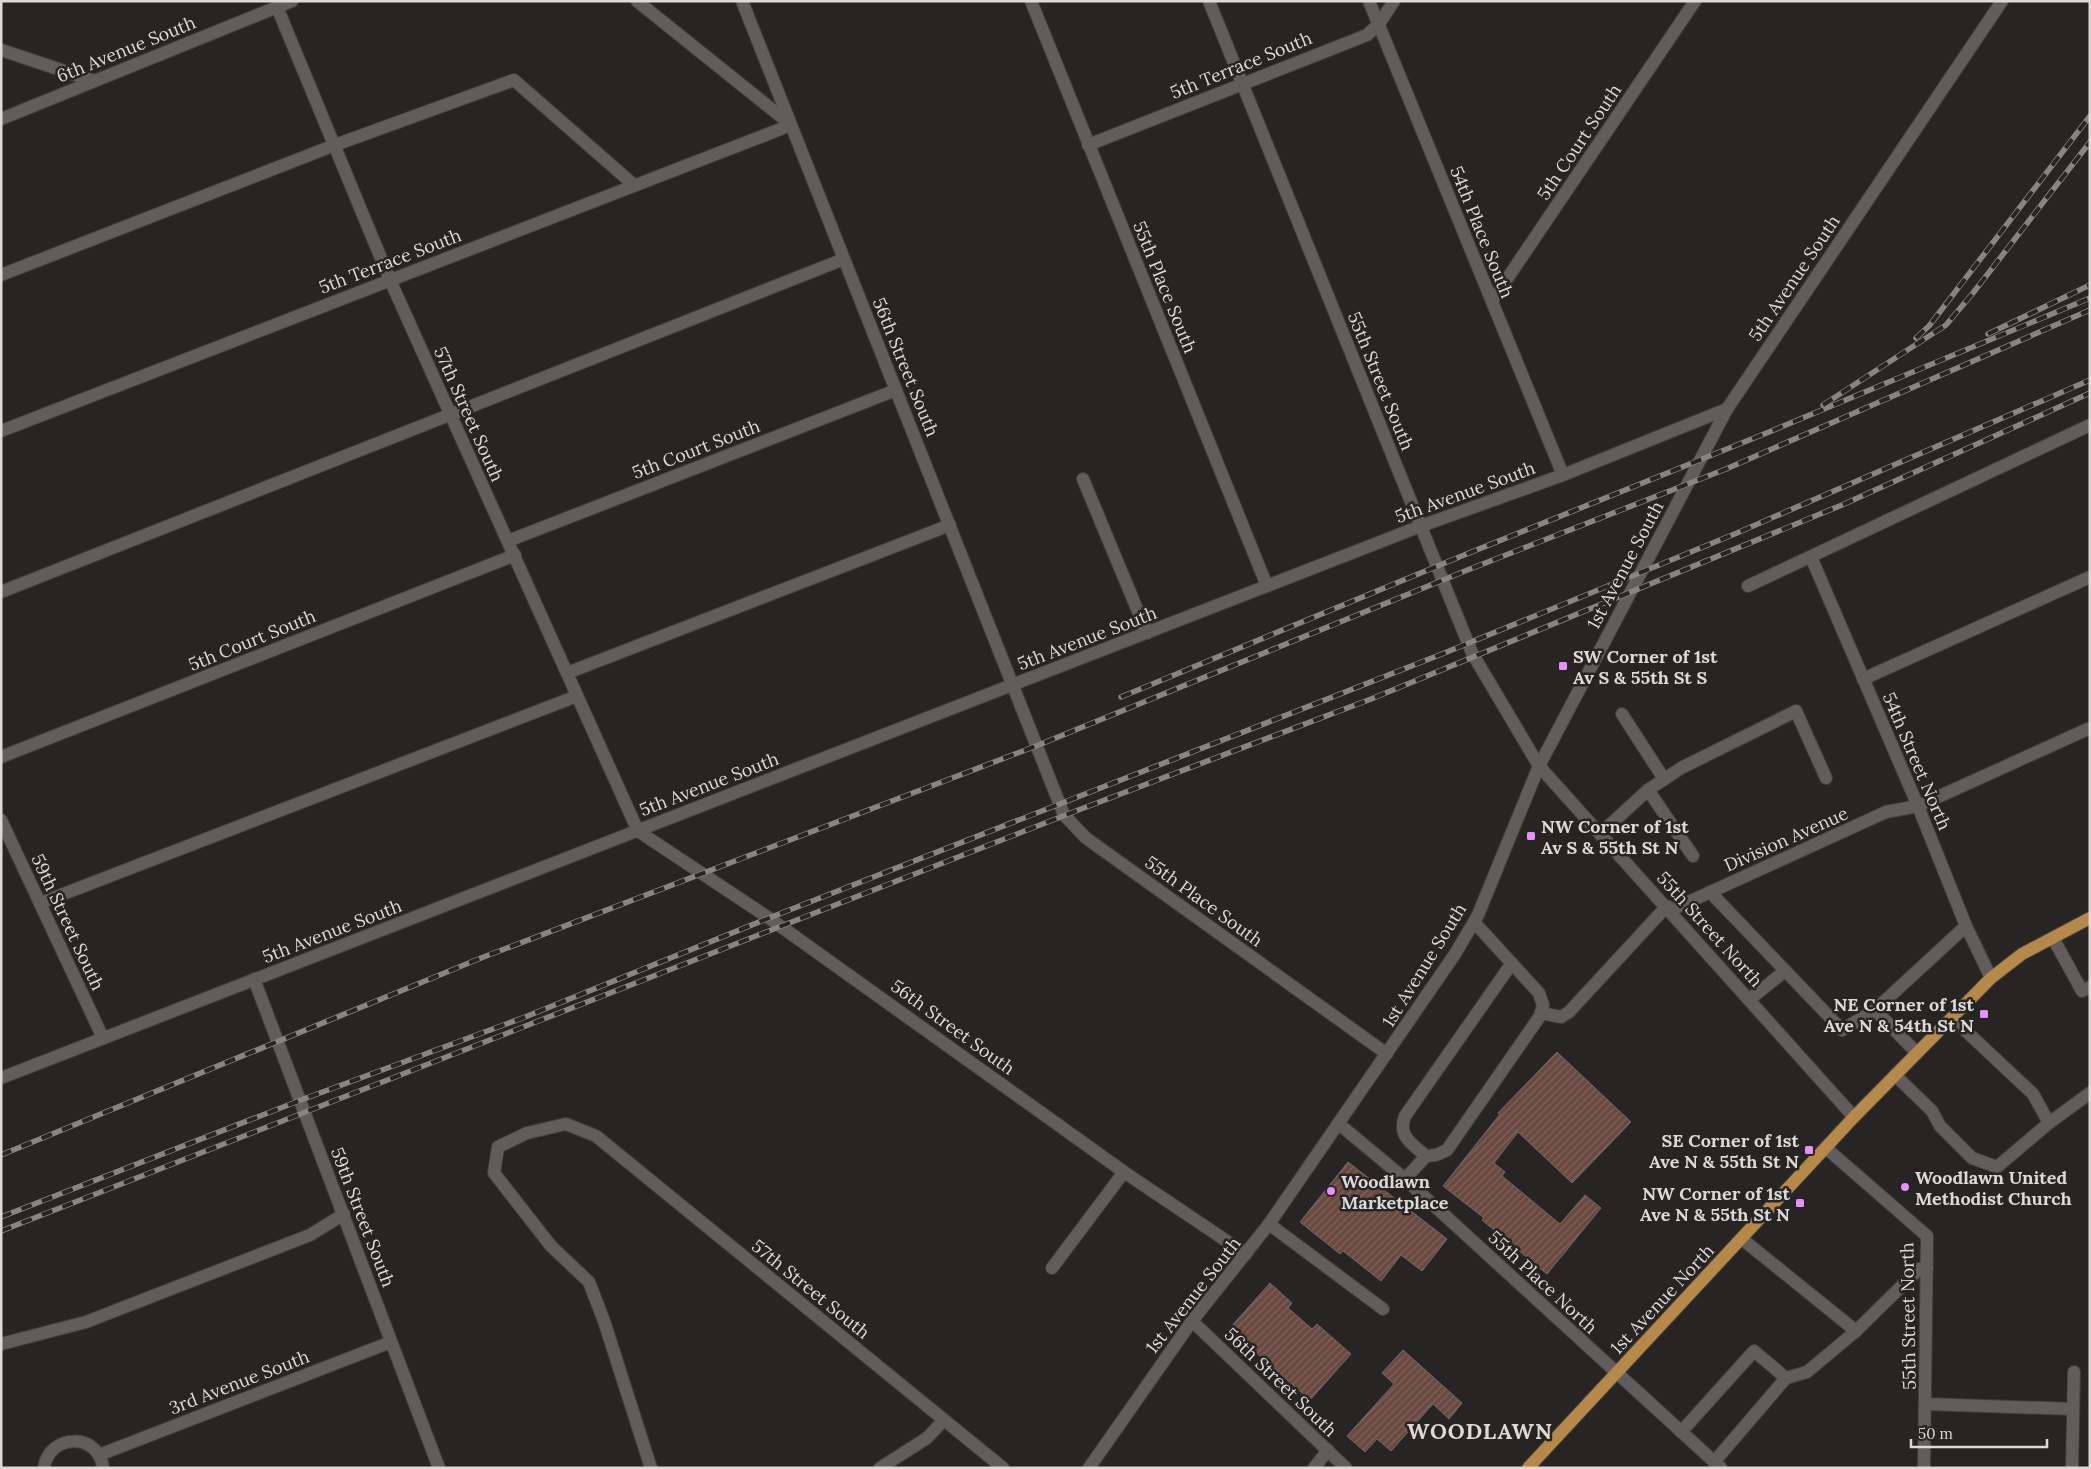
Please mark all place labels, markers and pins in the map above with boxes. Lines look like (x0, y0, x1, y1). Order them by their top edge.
place label: SW Corner of 1st Av S & 55th St S (1573, 645, 1718, 689)
marker: SW Corner of 1st Av S & 55th St S (1557, 660, 1569, 672)
place label: NW Corner of 1st Av S & 55th St N (1541, 815, 1689, 859)
marker: NW Corner of 1st Av S & 55th St N (1525, 830, 1537, 842)
place label: NE Corner of 1st Ave N & 54th St N (1824, 993, 1975, 1037)
marker: NE Corner of 1st Ave N & 54th St N (1978, 1008, 1990, 1020)
place label: SE Corner of 1st Ave N & 55th St N (1649, 1129, 1800, 1173)
marker: SE Corner of 1st Ave N & 55th St N (1803, 1144, 1815, 1156)
place label: Woodlawn United Methodist Church (1915, 1166, 2072, 1210)
place label: Woodlawn Marketplace (1341, 1170, 1449, 1214)
marker: Woodlawn United Methodist Church (1899, 1181, 1911, 1193)
place label: NW Corner of 1st Ave N & 55th St N (1640, 1182, 1791, 1226)
marker: Woodlawn Marketplace (1325, 1185, 1337, 1197)
marker: NW Corner of 1st Ave N & 55th St N (1794, 1197, 1806, 1209)

